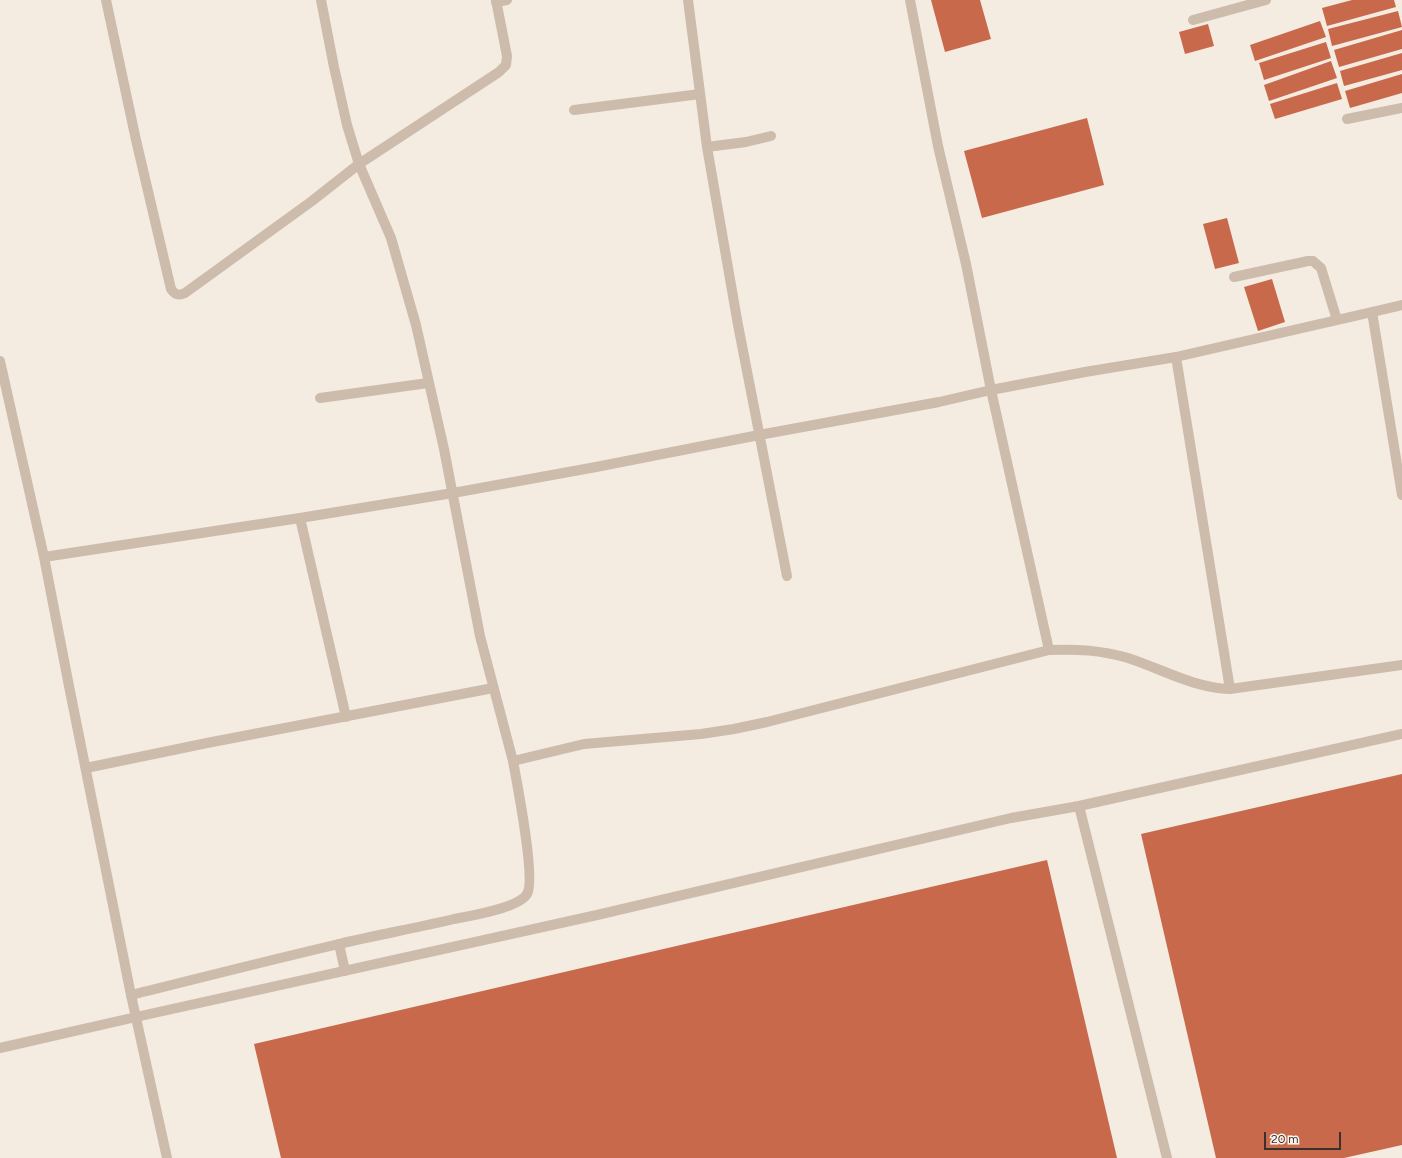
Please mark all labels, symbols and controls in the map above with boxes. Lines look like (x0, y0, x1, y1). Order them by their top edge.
scale bar (1266, 1124, 1343, 1150)
text: 20 m (1271, 1132, 1299, 1146)

